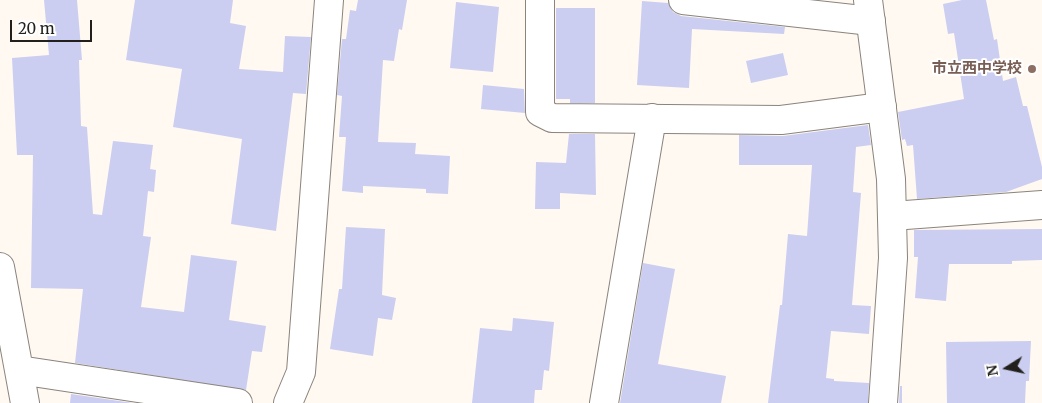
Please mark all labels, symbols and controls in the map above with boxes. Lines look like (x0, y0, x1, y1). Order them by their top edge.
scale bar (12, 10, 95, 42)
text: 20 m (18, 19, 55, 38)
place label: 市立西中学校 (932, 60, 1022, 78)
marker: 市立西中学校 (1026, 63, 1038, 75)
north arrow (982, 343, 1032, 393)
text: N (982, 364, 1002, 378)

